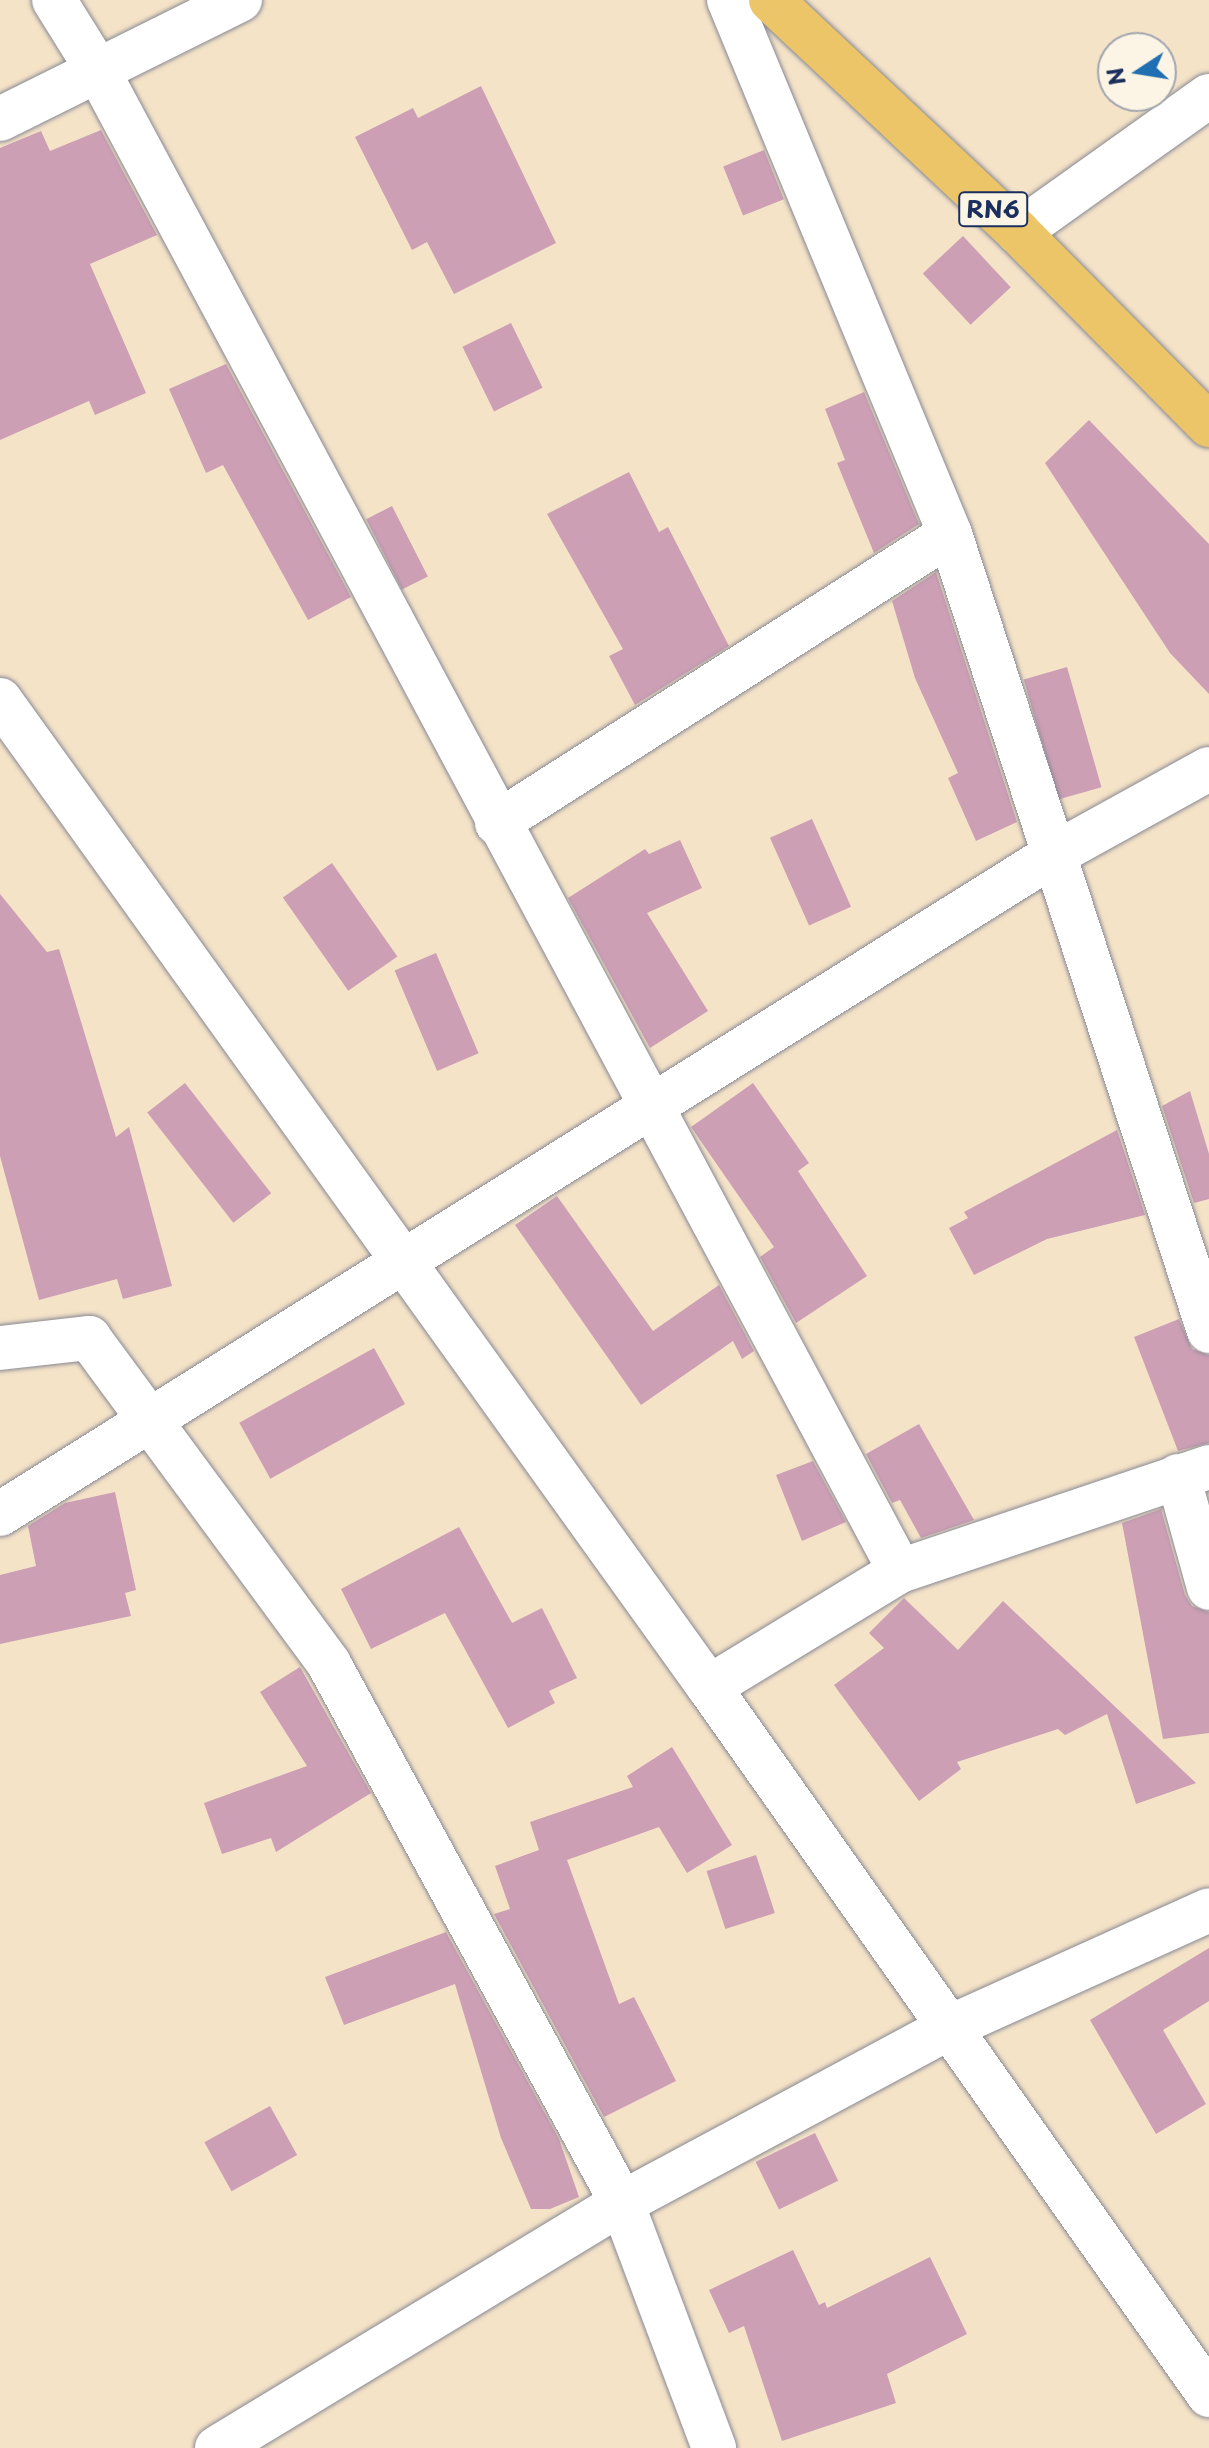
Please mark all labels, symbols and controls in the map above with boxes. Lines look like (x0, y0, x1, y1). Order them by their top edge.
north arrow (1097, 32, 1177, 112)
text: N (1097, 65, 1133, 89)
road number: RN6 (957, 189, 1029, 229)

